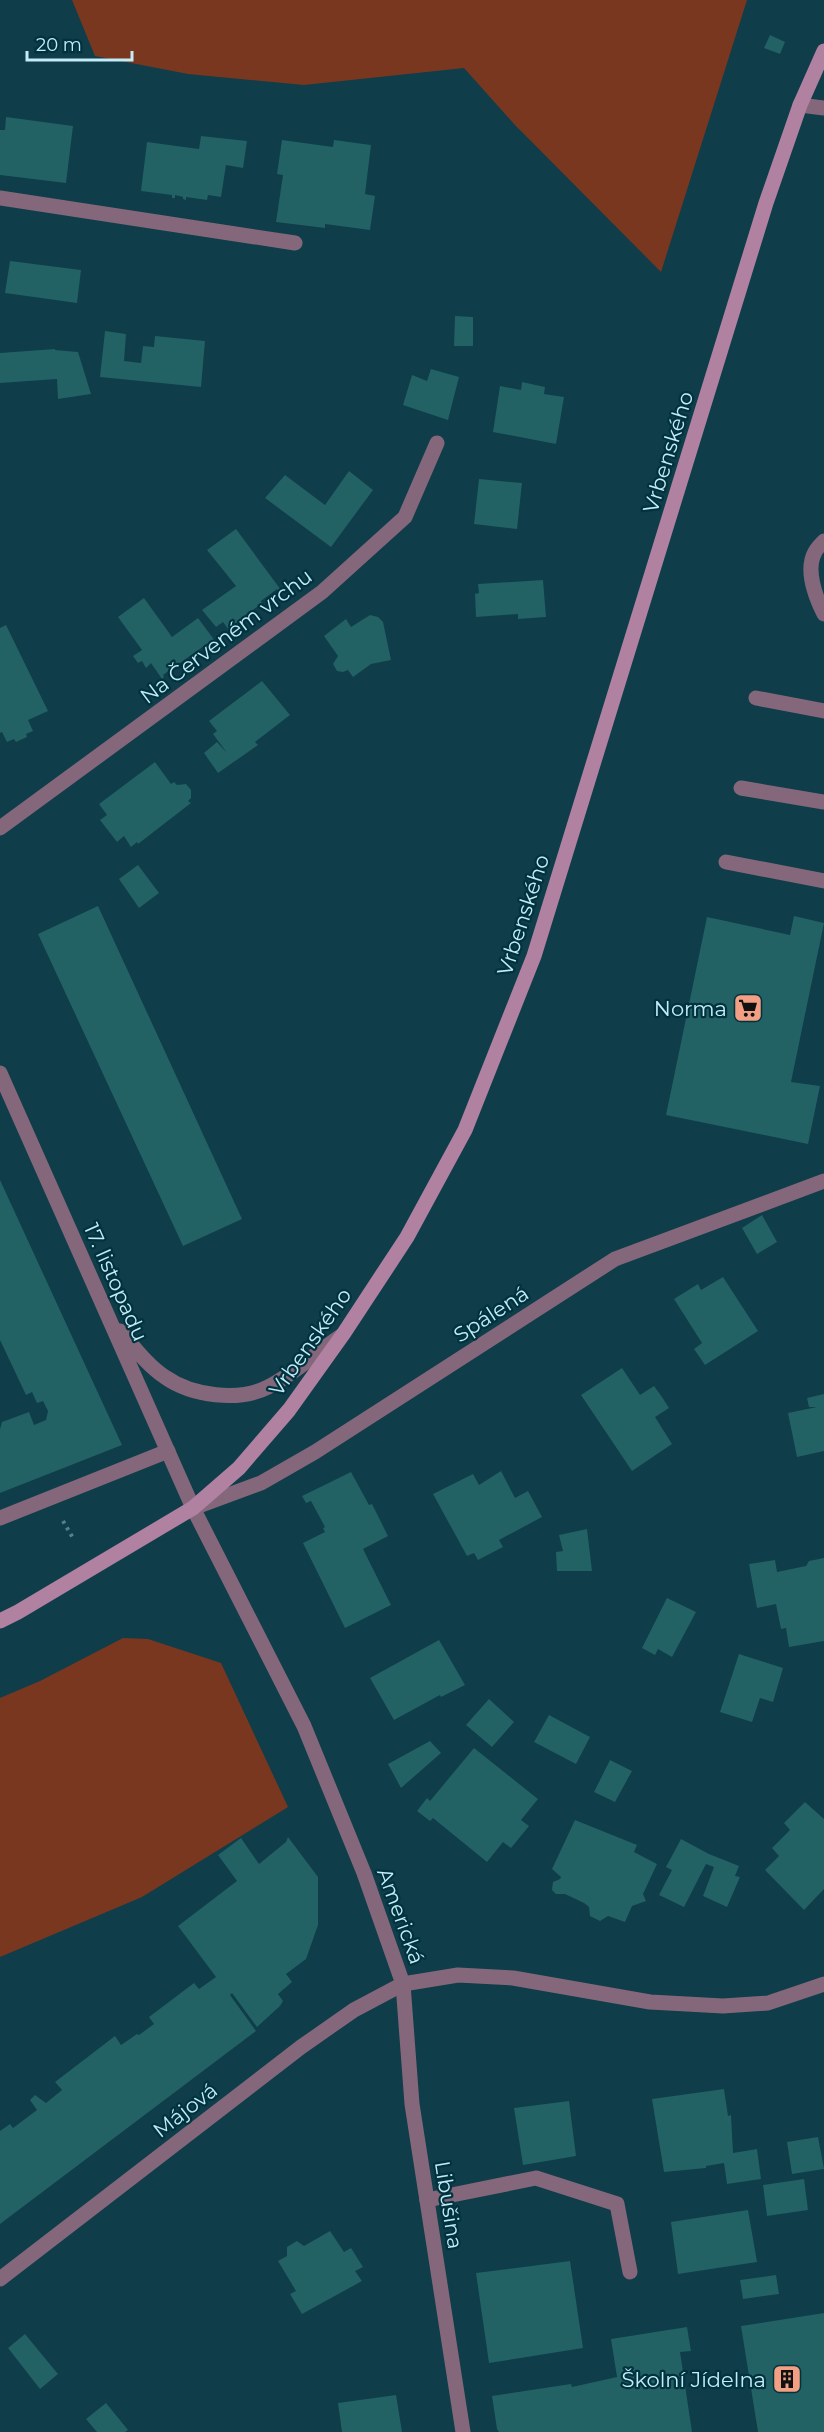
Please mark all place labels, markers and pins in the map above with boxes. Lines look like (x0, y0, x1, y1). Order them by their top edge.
supermarket icon: Norma (732, 992, 764, 1024)
place label: Norma (654, 996, 727, 1021)
building icon: Školní Jídelna (771, 2363, 803, 2395)
place label: Školní Jídelna (621, 2367, 766, 2392)

